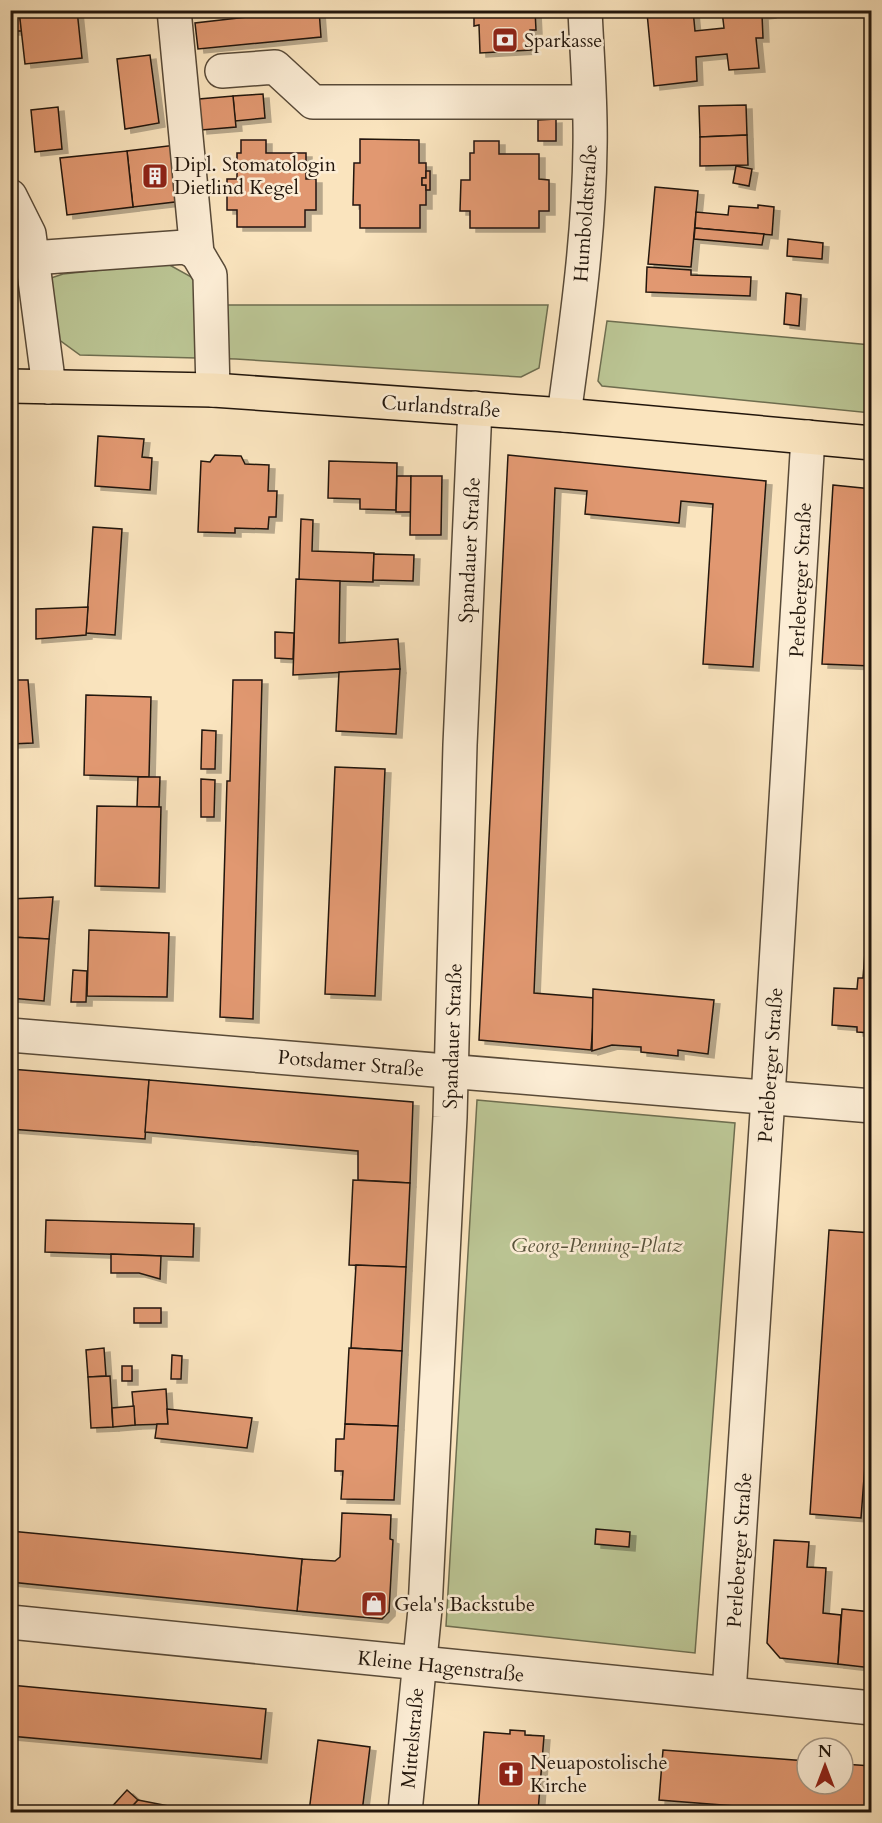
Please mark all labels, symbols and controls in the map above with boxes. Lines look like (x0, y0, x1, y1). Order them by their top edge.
bank icon: Sparkasse (490, 25, 520, 55)
place label: Sparkasse (524, 27, 602, 54)
street label: Humboldtstraße (567, 143, 604, 283)
place label: Dipl. Stomatologin Dietlind Kegel (174, 151, 337, 201)
building icon: Dipl. Stomatologin Dietlind Kegel (140, 161, 170, 191)
street label: Curlandstraße (381, 389, 501, 424)
street label: Spandauer Straße (452, 476, 487, 624)
street label: Perleberger Straße (783, 502, 818, 658)
street label: Spandauer Straße (436, 963, 469, 1109)
street label: Perleberger Straße (752, 986, 789, 1144)
street label: Potsdamer Straße (277, 1044, 425, 1083)
park label: Georg-Penning-Platz (511, 1232, 684, 1259)
street label: Perleberger Straße (721, 1471, 758, 1629)
shop icon: Gela's Backstube (359, 1589, 389, 1619)
place label: Gela's Backstube (394, 1591, 535, 1618)
street label: Kleine Hagenstraße (356, 1644, 526, 1689)
street label: Mittelstraße (395, 1686, 430, 1790)
north arrow (795, 1736, 855, 1796)
text: N (818, 1741, 832, 1763)
place label: Neuapostolische Kirche (530, 1749, 668, 1799)
church icon: Neuapostolische Kirche (496, 1759, 526, 1789)

